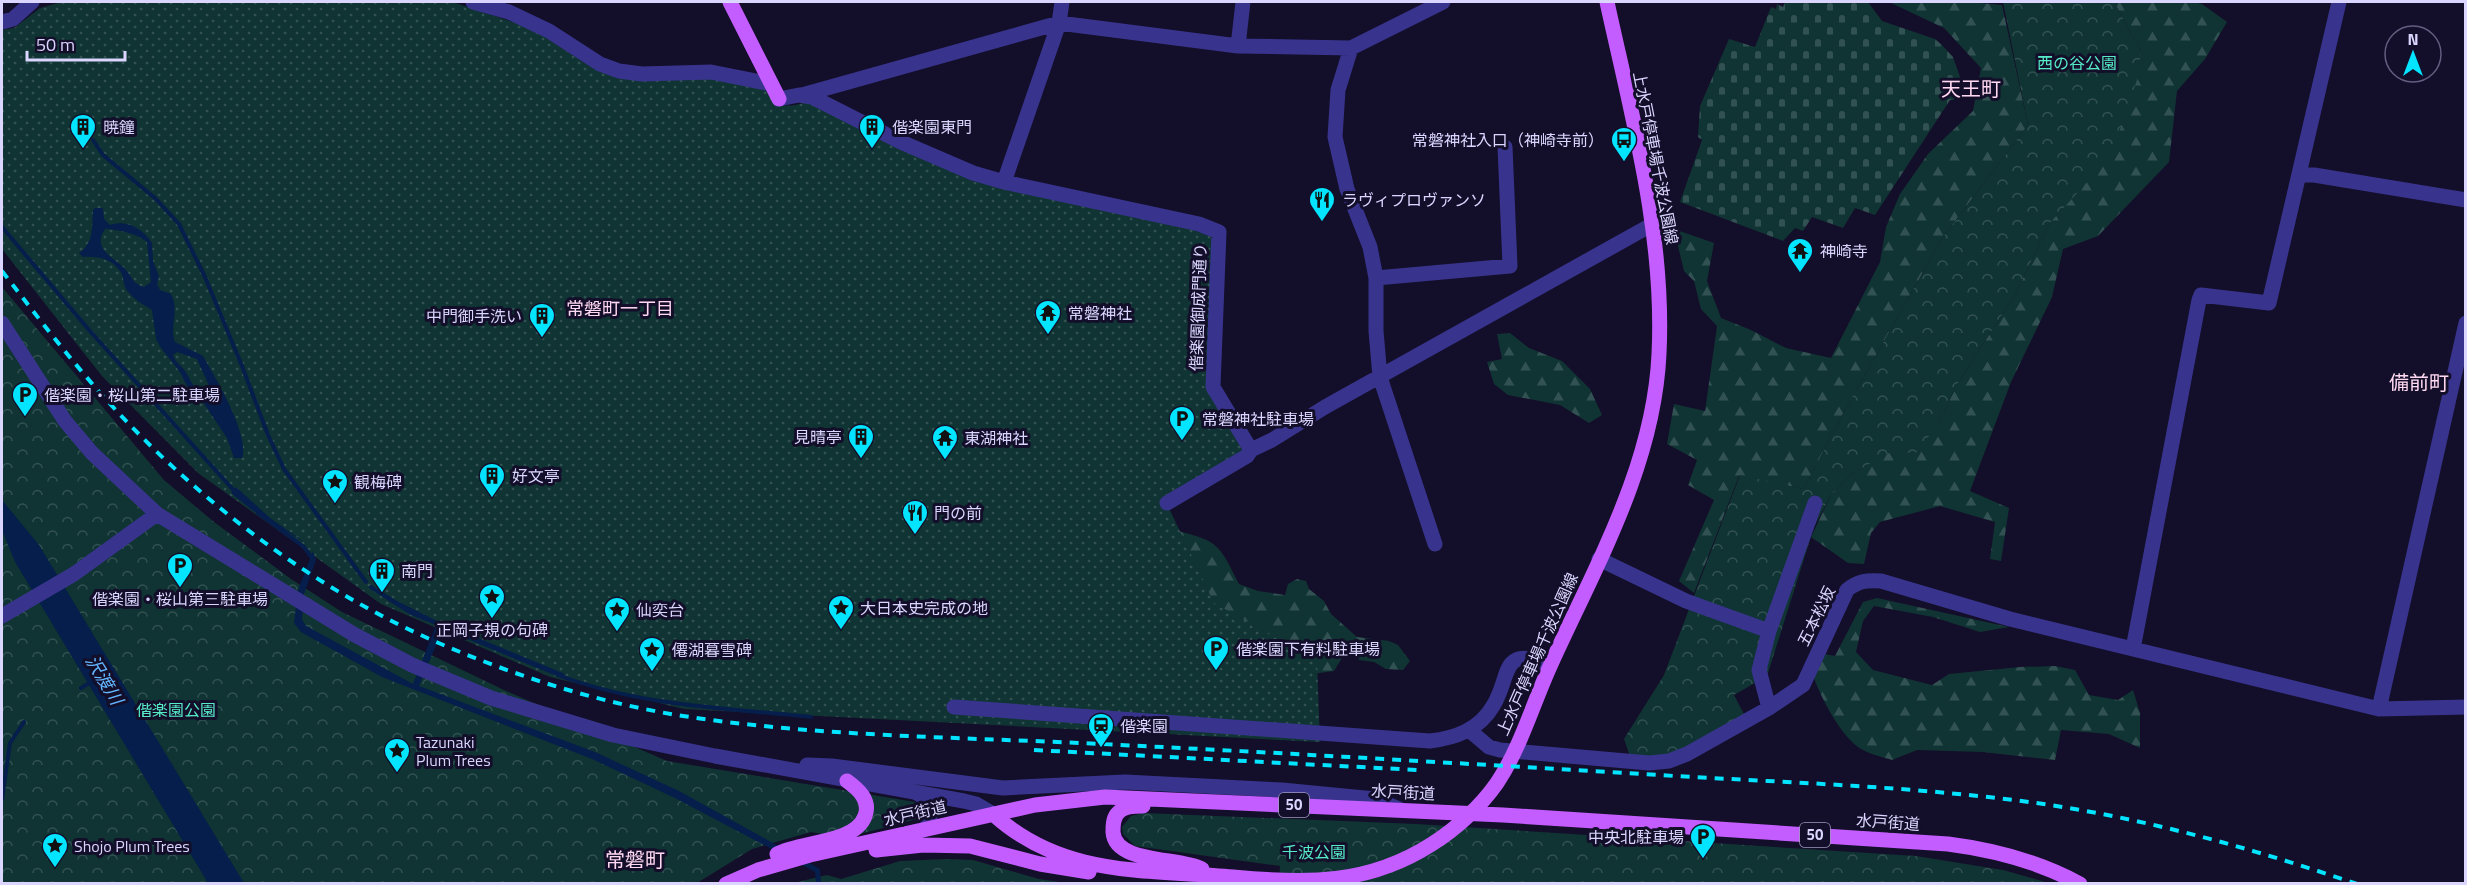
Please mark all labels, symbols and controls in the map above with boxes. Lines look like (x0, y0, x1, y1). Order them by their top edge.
scale bar (27, 24, 124, 62)
north arrow (2383, 24, 2443, 84)
text: N (2407, 27, 2419, 51)
text: 50 m (36, 31, 75, 58)
park label: 西の谷公園 (2037, 51, 2117, 75)
street label: 上水戸停車場千波公園線 (1627, 69, 1685, 247)
district label: 天王町 (1941, 73, 2001, 104)
building icon: 暁鐘 (68, 112, 98, 150)
building icon: 偕楽園東門 (857, 112, 887, 150)
place label: 暁鐘 (103, 115, 135, 139)
place label: 偕楽園東門 (892, 115, 972, 139)
bus stop icon: 常磐神社入口（神崎寺前） (1609, 125, 1639, 163)
place label: 常磐神社入口（神崎寺前） (1412, 128, 1604, 152)
restaurant icon: ラヴィプロヴァンソ (1307, 185, 1337, 223)
place label: ラヴィプロヴァンソ (1342, 188, 1486, 212)
temple icon: 神崎寺 (1785, 236, 1815, 274)
place label: 神崎寺 (1820, 239, 1868, 263)
street label: 偕楽園御成門通り (1184, 243, 1212, 371)
district label: 常磐町一丁目 (566, 295, 674, 322)
temple icon: 常磐神社 (1033, 298, 1063, 336)
building icon: 中門御手洗い (527, 301, 557, 339)
place label: 常磐神社 (1068, 301, 1132, 325)
place label: 中門御手洗い (426, 304, 522, 328)
district label: 備前町 (2389, 367, 2449, 398)
parking icon: 偕楽園・桜山第二駐車場 (10, 380, 40, 418)
place label: 偕楽園・桜山第二駐車場 (44, 383, 220, 407)
parking icon: 常磐神社駐車場 (1167, 404, 1197, 442)
place label: 常磐神社駐車場 (1202, 407, 1314, 431)
building icon: 見晴亭 (846, 422, 876, 460)
temple icon: 東湖神社 (930, 423, 960, 461)
place label: 見晴亭 (794, 425, 842, 449)
place label: 東湖神社 (964, 426, 1028, 450)
building icon: 好文亭 (477, 461, 507, 499)
place label: 好文亭 (512, 464, 560, 488)
place icon: 観梅碑 (320, 467, 350, 505)
place label: 観梅碑 (354, 470, 402, 494)
restaurant icon: 門の前 (900, 498, 930, 536)
place label: 門の前 (934, 501, 982, 525)
parking icon: 偕楽園・桜山第三駐車場 (165, 551, 195, 589)
building icon: 南門 (367, 556, 397, 594)
place label: 南門 (401, 559, 433, 583)
street label: 上水戸停車場千波公園線 (1490, 569, 1584, 739)
place icon: 正岡子規の句碑 (477, 582, 507, 620)
street label: 五本松坂 (1791, 582, 1841, 650)
place label: 偕楽園・桜山第三駐車場 (92, 587, 268, 611)
place icon: 大日本史完成の地 (826, 593, 856, 631)
place icon: 仙奕台 (602, 595, 632, 633)
place label: 大日本史完成の地 (860, 596, 988, 620)
place label: 仙奕台 (636, 598, 684, 622)
place label: 正岡子規の句碑 (436, 618, 548, 642)
parking icon: 偕楽園下有料駐車場 (1201, 634, 1231, 672)
place icon: 僊湖暮雪碑 (637, 635, 667, 673)
place label: 偕楽園下有料駐車場 (1236, 637, 1380, 661)
place label: 僊湖暮雪碑 (672, 638, 752, 662)
water label: 沢渡川 (79, 650, 131, 712)
park label: 偕楽園公園 (136, 698, 216, 722)
station icon: 偕楽園 (1086, 711, 1116, 749)
place label: 偕楽園 (1120, 714, 1168, 738)
place label: Tazunaki Plum Trees (416, 730, 491, 772)
place icon: Tazunaki Plum Trees (382, 736, 412, 774)
street label: 水戸街道 (1370, 778, 1436, 806)
road number: 50 (1279, 793, 1309, 817)
street label: 水戸街道 (881, 794, 949, 832)
street label: 水戸街道 (1855, 808, 1921, 836)
parking icon: 中央北駐車場 (1688, 822, 1718, 860)
road number: 50 (1800, 823, 1830, 847)
place label: 中央北駐車場 (1588, 825, 1684, 849)
place icon: Shojo Plum Trees (40, 831, 70, 869)
place label: Shojo Plum Trees (74, 834, 190, 858)
park label: 千波公園 (1282, 840, 1346, 864)
district label: 常磐町 (605, 844, 665, 875)

